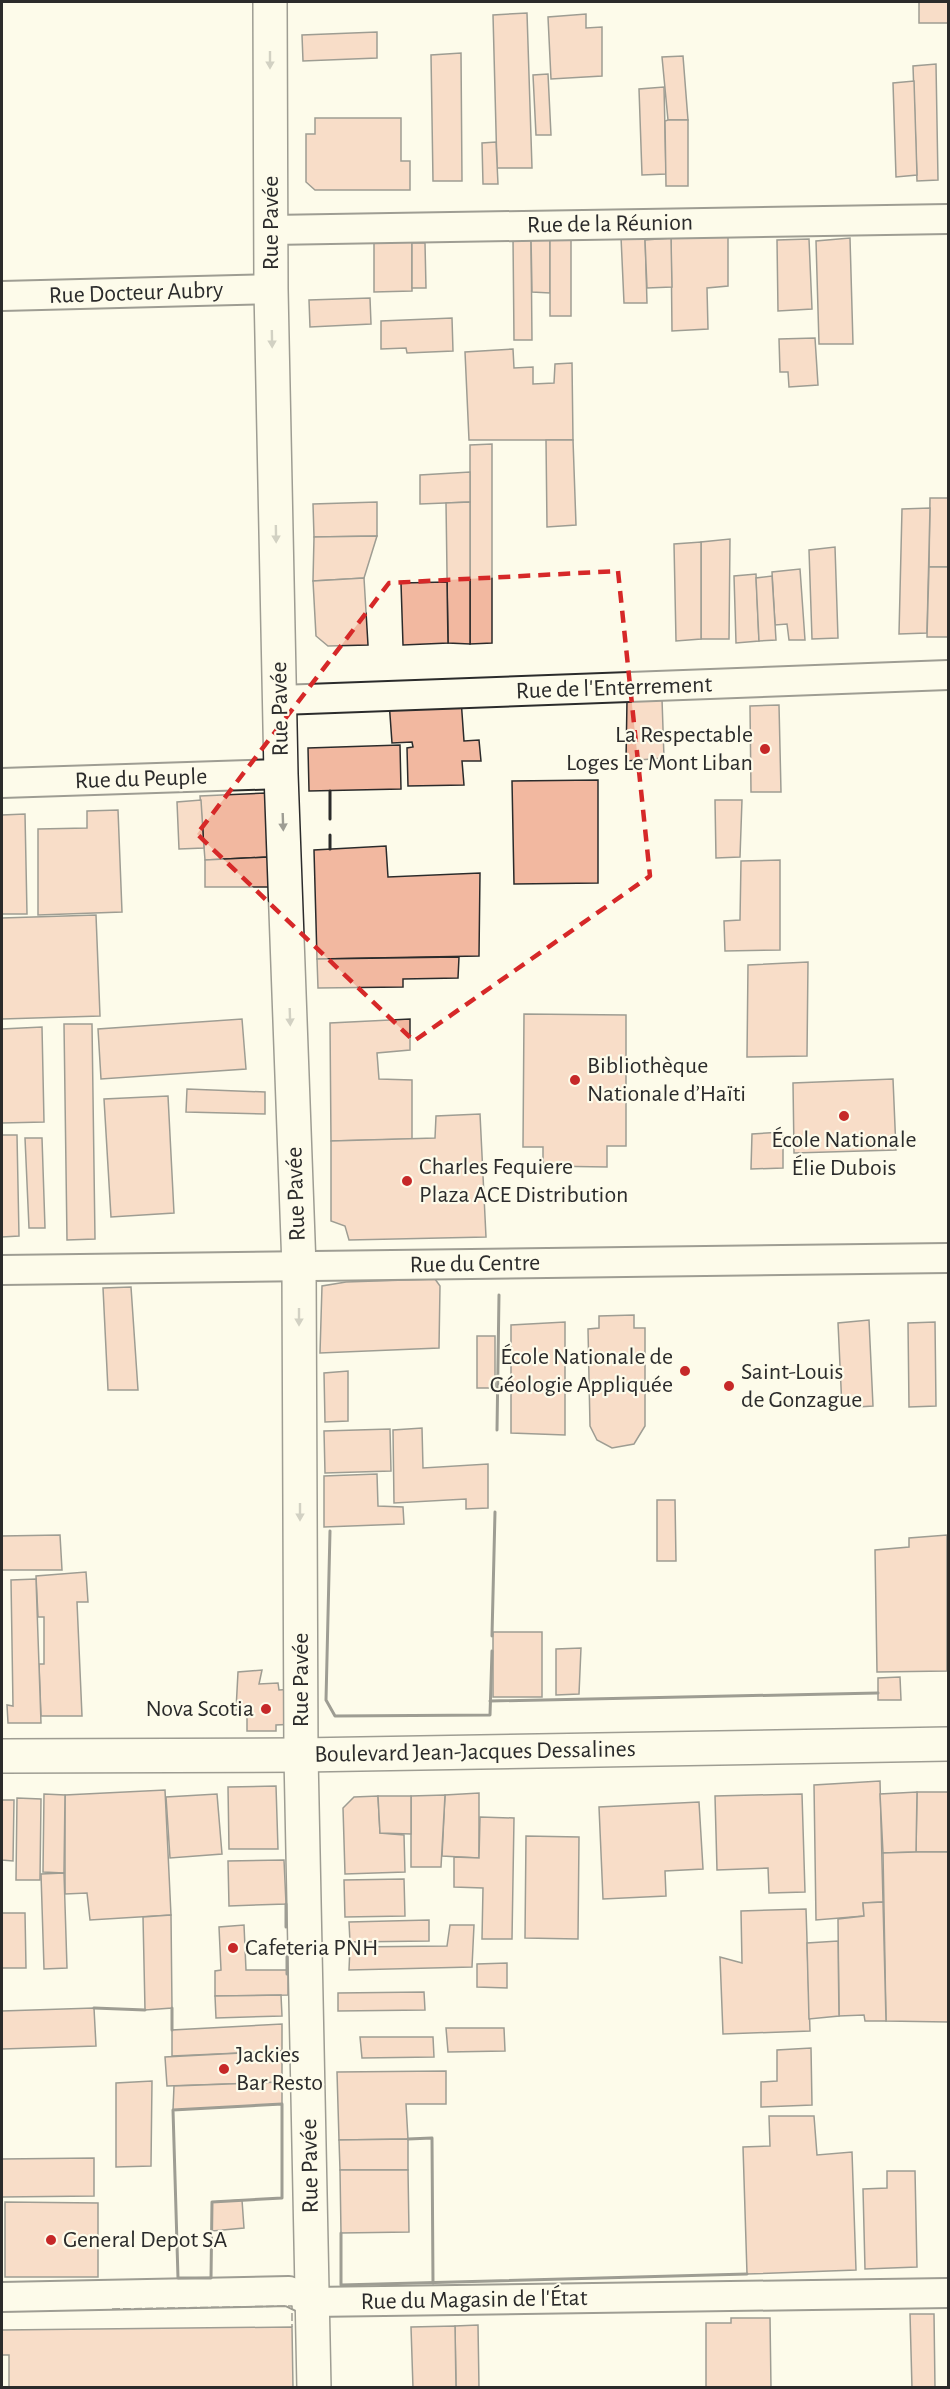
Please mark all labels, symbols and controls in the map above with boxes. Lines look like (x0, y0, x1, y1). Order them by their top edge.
one-way arrow (265, 50, 275, 69)
street label: Rue Pavée (259, 176, 283, 270)
street label: Rue de la Réunion (527, 211, 693, 237)
street label: Rue Docteur Aubry (48, 278, 224, 308)
one-way arrow (268, 329, 277, 348)
one-way arrow (272, 524, 281, 543)
street label: Rue Pavée (267, 661, 293, 757)
street label: Rue de l'Enterrement (515, 673, 713, 703)
place label: La Respectable Loges Le Mont Liban (566, 723, 753, 775)
marker: La Respectable Loges Le Mont Liban (758, 742, 772, 756)
street label: Rue du Peuple (74, 765, 208, 793)
one-way arrow (278, 812, 287, 831)
one-way arrow (285, 1007, 295, 1026)
place label: Bibliothèque Nationale d’Haïti (587, 1054, 746, 1106)
marker: Bibliothèque Nationale d’Haïti (568, 1073, 582, 1087)
marker: École Nationale Élie Dubois (837, 1109, 851, 1123)
place label: École Nationale Élie Dubois (771, 1126, 917, 1180)
street label: Rue Pavée (282, 1146, 310, 1242)
place label: Charles Fequiere Plaza ACE Distribution (419, 1155, 628, 1207)
marker: Charles Fequiere Plaza ACE Distribution (400, 1174, 414, 1188)
street label: Rue du Centre (409, 1251, 541, 1277)
one-way arrow (294, 1307, 304, 1326)
place label: École Nationale de Géologie Appliquée (490, 1343, 673, 1397)
place label: Saint-Louis de Gonzague (741, 1360, 862, 1412)
marker: École Nationale de Géologie Appliquée (678, 1364, 692, 1378)
marker: Saint-Louis de Gonzague (722, 1379, 736, 1393)
one-way arrow (295, 1502, 305, 1521)
street label: Rue Pavée (289, 1633, 313, 1727)
place label: Nova Scotia (145, 1697, 254, 1721)
marker: Nova Scotia (259, 1702, 273, 1716)
street label: Boulevard Jean-Jacques Dessalines (314, 1737, 636, 1767)
place label: Cafeteria PNH (245, 1936, 379, 1960)
marker: Cafeteria PNH (226, 1941, 240, 1955)
place label: Jackies Bar Resto (236, 2043, 323, 2095)
marker: Jackies Bar Resto (217, 2062, 231, 2076)
street label: Rue Pavée (297, 2118, 323, 2214)
place label: General Depot SA (63, 2228, 227, 2252)
marker: General Depot SA (44, 2233, 58, 2247)
street label: Rue du Magasin de l'État (360, 2284, 588, 2314)

